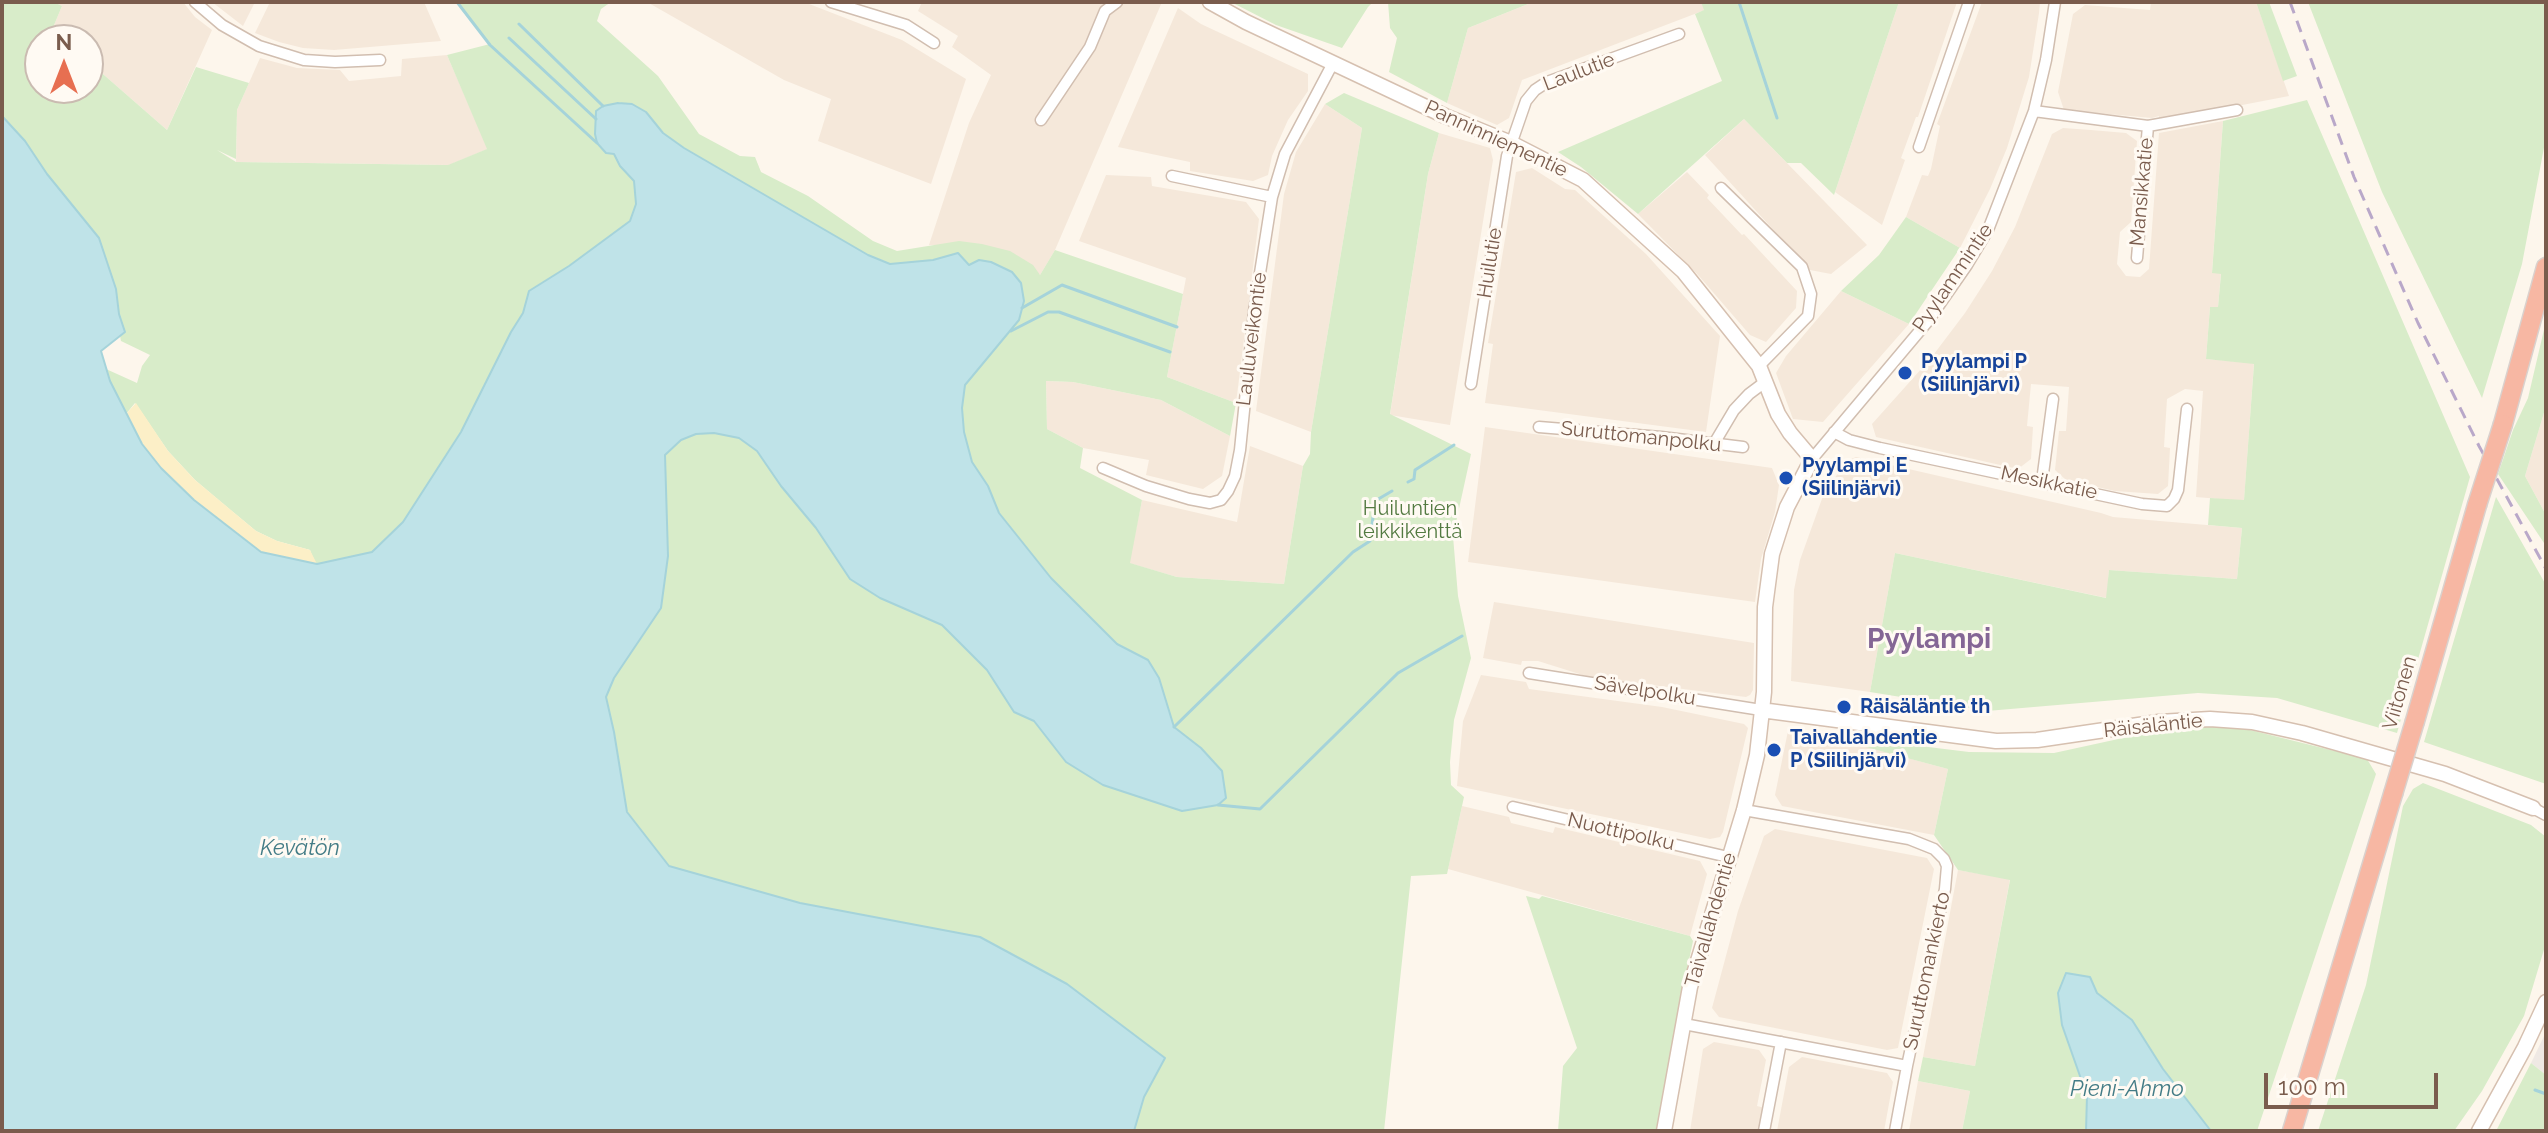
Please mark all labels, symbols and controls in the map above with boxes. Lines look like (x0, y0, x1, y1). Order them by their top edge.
north arrow (24, 24, 104, 104)
text: N (56, 29, 72, 55)
street label: Laulutie (1540, 47, 1618, 97)
street label: Panninniementie (1421, 95, 1571, 183)
street label: Mansikkatie (2125, 137, 2159, 247)
street label: Pyylammintie (1908, 219, 1998, 337)
street label: Huilutie (1473, 226, 1507, 300)
street label: Lauluveikontie (1232, 271, 1272, 407)
place label: Pyylampi P (Siilinjärvi) (1921, 350, 2027, 397)
marker: Pyylampi P (Siilinjärvi) (1896, 364, 1914, 382)
street label: Suruttomanpolku (1560, 417, 1722, 457)
place label: Pyylampi E (Siilinjärvi) (1802, 454, 1908, 501)
street label: Mesikkatie (1999, 461, 2099, 505)
marker: Pyylampi E (Siilinjärvi) (1777, 469, 1795, 487)
park label: Huiluntien leikkikenttä (1358, 497, 1462, 544)
district label: Pyylampi (1867, 623, 1991, 657)
street label: Viitonen (2378, 653, 2422, 733)
street label: Sävelpolku (1593, 671, 1697, 711)
place label: Räisäläntie th (1860, 695, 1990, 719)
marker: Räisäläntie th (1835, 698, 1853, 716)
street label: Räisäläntie (2102, 709, 2204, 743)
place label: Taivallahdentie P (Siilinjärvi) (1790, 726, 1937, 773)
marker: Taivallahdentie P (Siilinjärvi) (1765, 741, 1783, 759)
street label: Nuottipolku (1565, 808, 1677, 856)
water label: Kevätön (260, 835, 340, 861)
street label: Taivallahdentie (1680, 850, 1742, 990)
street label: Suruttomankierto (1899, 890, 1955, 1052)
scale bar (2268, 1057, 2442, 1107)
text: 100 m (2278, 1072, 2346, 1101)
water label: Pieni-Ahmo (2070, 1076, 2184, 1102)

